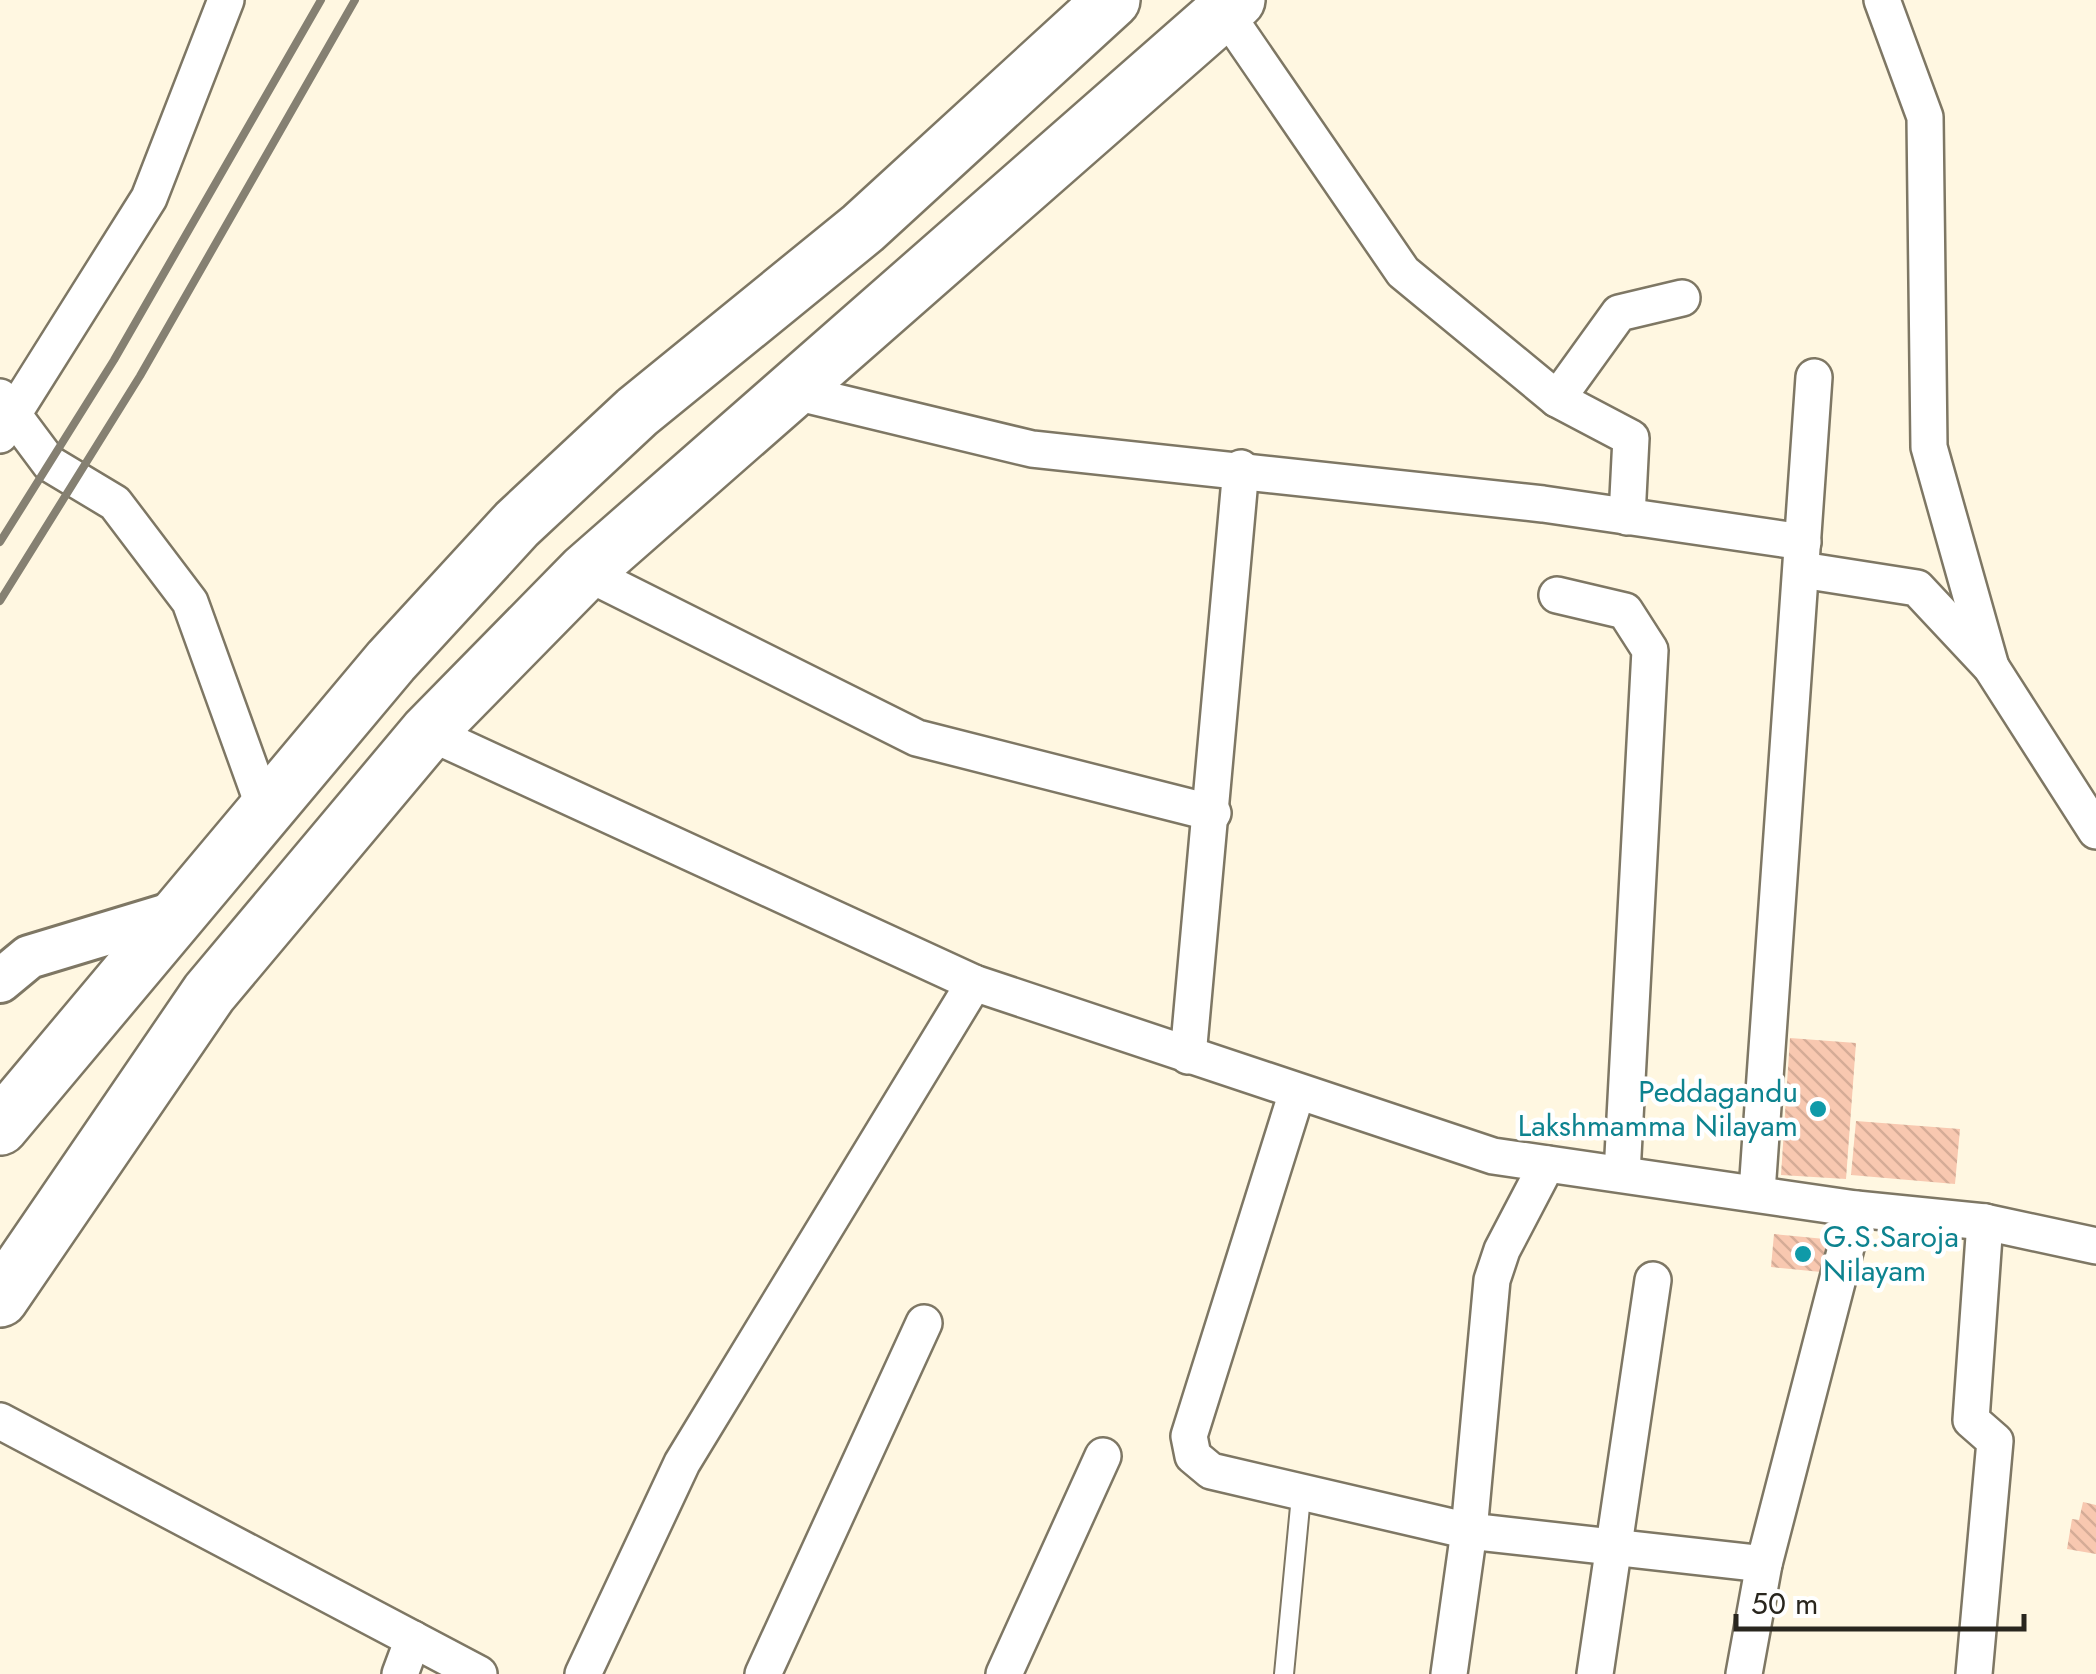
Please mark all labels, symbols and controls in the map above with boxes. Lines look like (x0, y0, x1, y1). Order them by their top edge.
place label: Peddagandu Lakshmamma Nilayam (1518, 1070, 1798, 1147)
marker: Peddagandu Lakshmamma Nilayam (1807, 1098, 1829, 1120)
place label: G.S.Saroja Nilayam (1823, 1215, 1959, 1292)
marker: G.S.Saroja Nilayam (1792, 1243, 1814, 1265)
scale bar (1736, 1569, 2024, 1631)
text: 50 m (1751, 1582, 1818, 1625)

